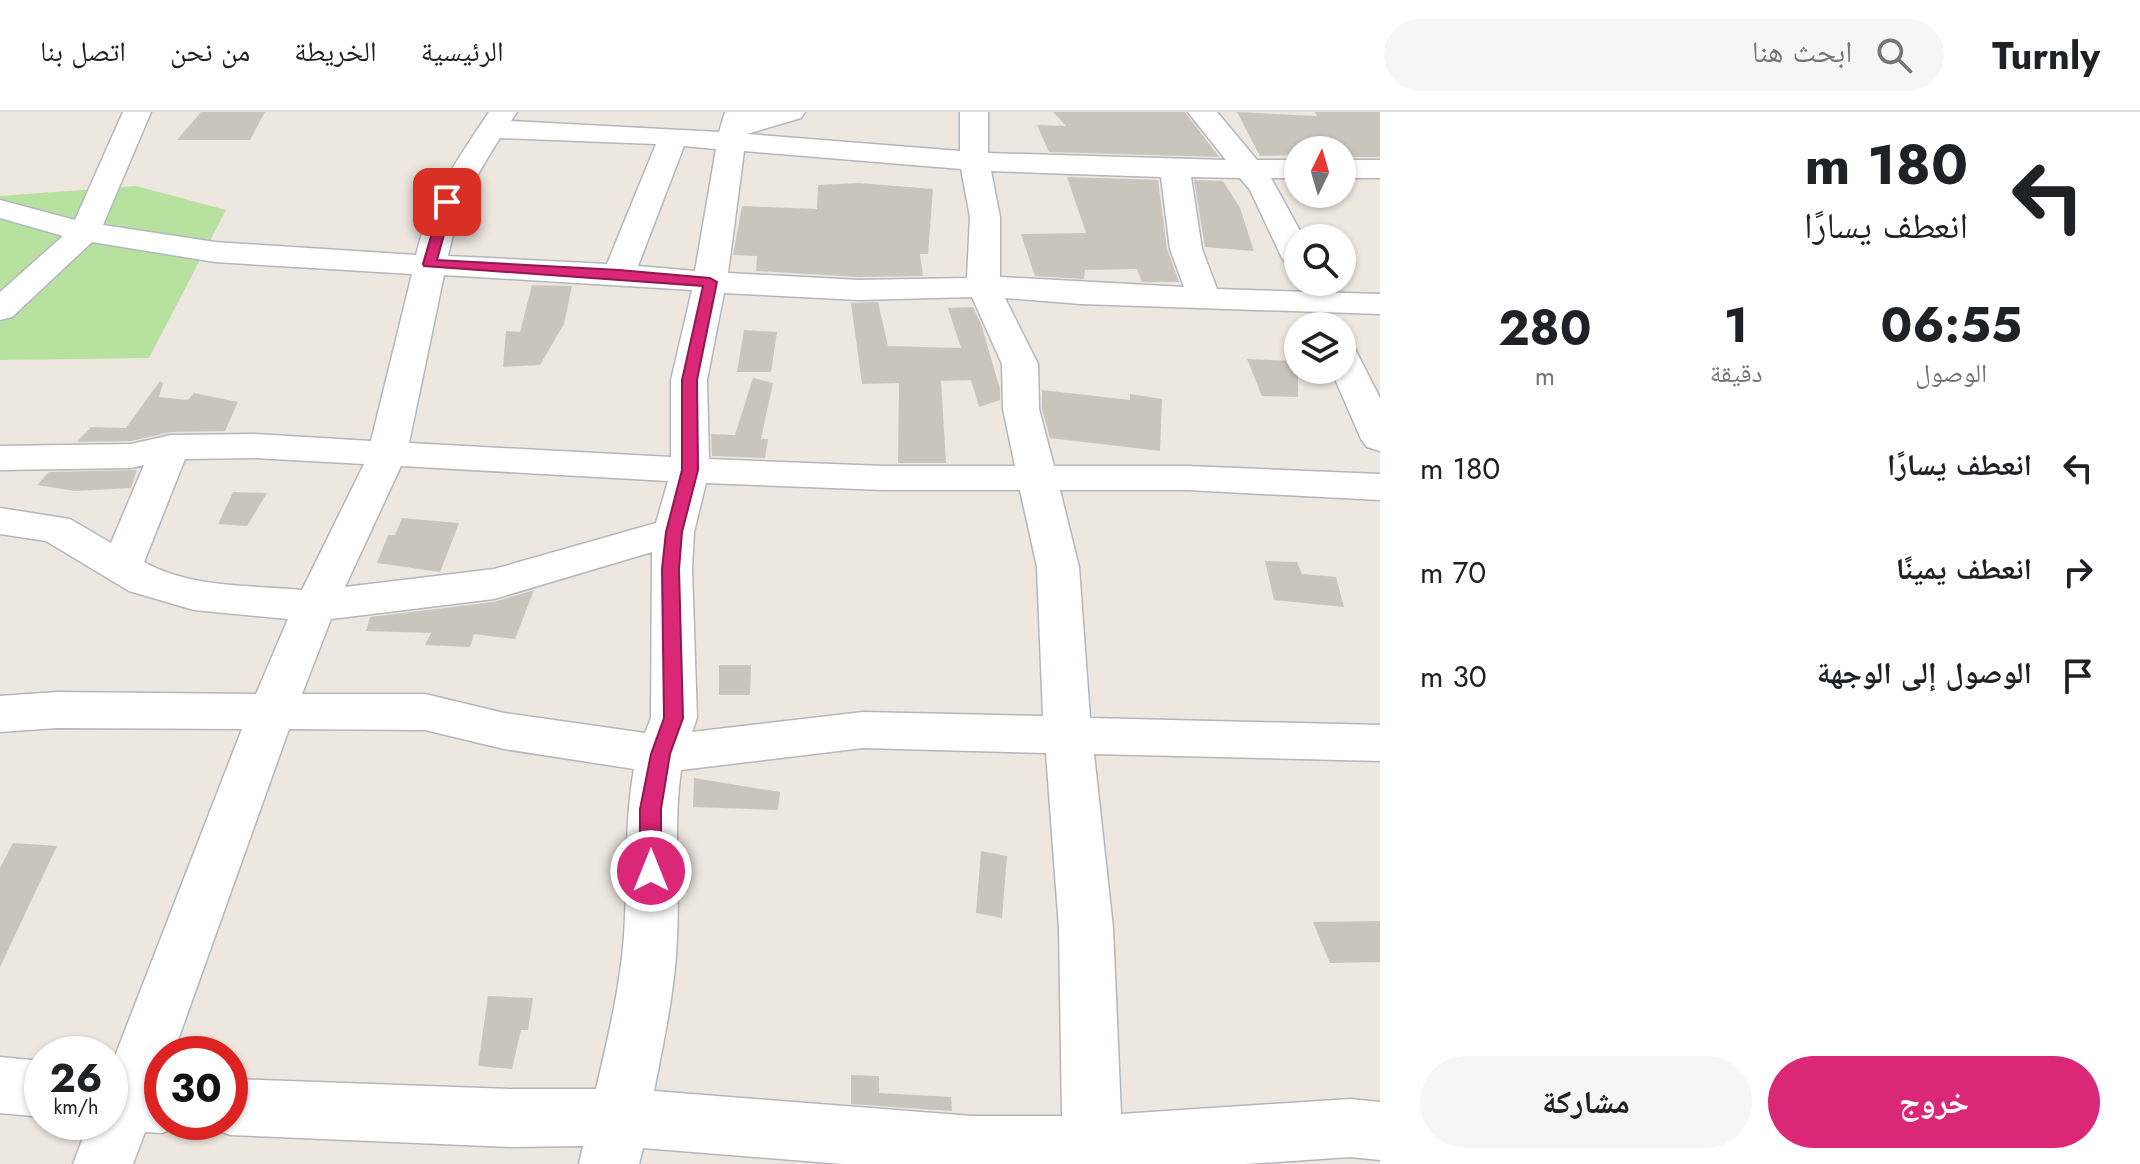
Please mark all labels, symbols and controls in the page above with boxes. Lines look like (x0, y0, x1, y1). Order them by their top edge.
search box (1384, 19, 1944, 91)
text: Turnly (1992, 28, 2100, 83)
text: ابحث هنا (1752, 30, 1852, 73)
text: اتصل بنا (40, 31, 126, 72)
text: من نحن (170, 31, 250, 72)
text: الخريطة (294, 31, 377, 72)
text: الرئيسية (421, 31, 504, 72)
icon: search (1872, 33, 1916, 77)
text: 180 m (1805, 124, 1968, 205)
north arrow (1284, 136, 1356, 208)
map controls (1284, 136, 1356, 384)
icon: left (1996, 144, 2100, 248)
pin (413, 168, 481, 236)
icon: arrive (425, 180, 469, 224)
text: انعطف يسارًا (1804, 199, 1968, 251)
button: search (1284, 224, 1356, 296)
text: 1 (1724, 291, 1748, 360)
text: 06:55 (1881, 291, 2022, 360)
text: 280 (1498, 294, 1592, 363)
button: layers (1284, 312, 1356, 384)
text: دقيقة (1710, 354, 1762, 392)
text: الوصول (1915, 354, 1987, 392)
text: m (1535, 357, 1555, 395)
text: انعطف يسارًا (1887, 443, 2032, 486)
icon: left (2056, 446, 2100, 490)
text: 180 m (1420, 447, 1500, 490)
text: انعطف يمينًا (1896, 547, 2032, 590)
icon: right (2056, 550, 2100, 594)
text: 70 m (1420, 551, 1486, 594)
text: الوصول إلى الوجهة (1817, 651, 2032, 694)
icon: arrive (2056, 654, 2100, 698)
text: 30 m (1420, 655, 1487, 698)
position arrow (609, 829, 693, 913)
speed limit sign: 30 (144, 1036, 248, 1140)
text: 26 (50, 1049, 103, 1107)
button: مشاركة (1420, 1056, 1752, 1148)
button: خروج (1768, 1056, 2100, 1148)
text: km/h (53, 1093, 99, 1122)

